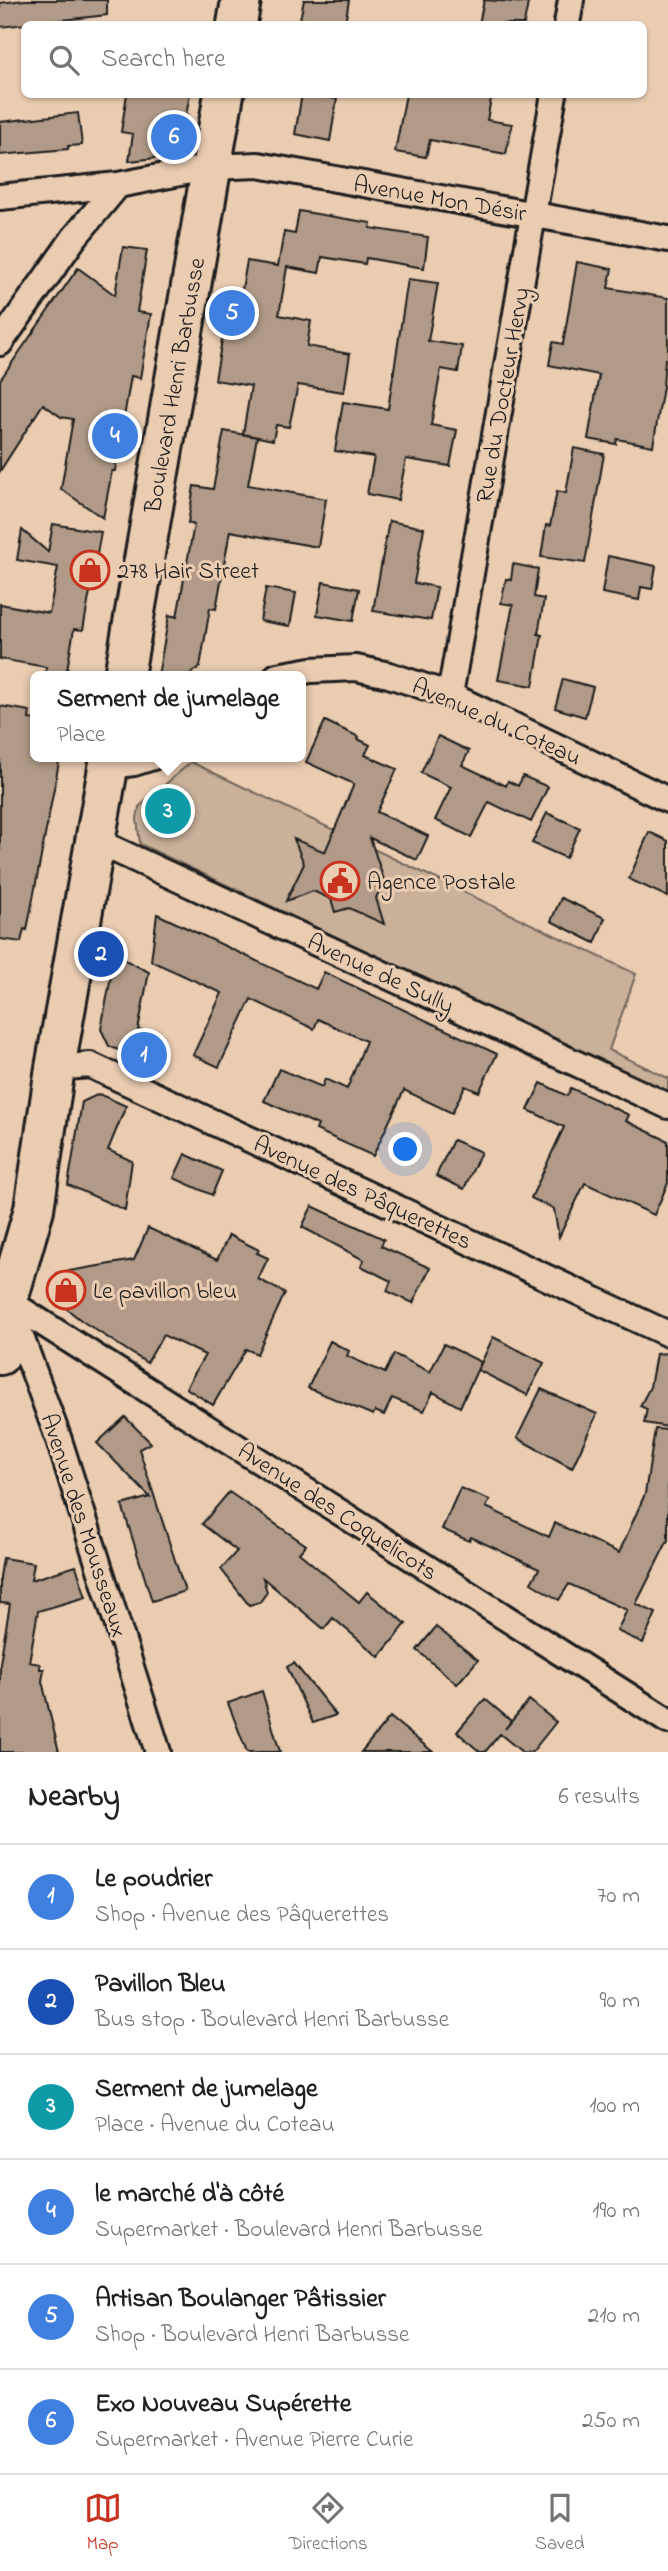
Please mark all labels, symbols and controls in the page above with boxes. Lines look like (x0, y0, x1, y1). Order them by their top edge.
search box (21, 21, 647, 98)
icon: search (45, 41, 83, 79)
text: Search here (101, 41, 226, 79)
pin: 6 (151, 111, 197, 163)
street label: Avenue Mon Désir (350, 168, 529, 233)
street label: Boulevard Henri Barbusse (137, 255, 216, 517)
street label: Rue du Docteur Hervy (468, 285, 542, 506)
pin: 5 (209, 287, 255, 339)
pin: 4 (92, 410, 138, 462)
shop icon: 278 Hair Street (69, 549, 111, 591)
place label: 278 Hair Street (117, 555, 259, 590)
street label: Avenue du Coteau (406, 670, 586, 776)
popup (30, 671, 306, 762)
text: Serment de jumelage (57, 681, 279, 719)
text: Place (57, 719, 105, 752)
pin: 3 (145, 785, 191, 837)
public building icon: Agence Postale (319, 860, 361, 902)
place label: Agence Postale (367, 866, 516, 901)
street label: Avenue de Sully (300, 926, 459, 1026)
pin: 2 (78, 928, 124, 980)
pin: 1 (121, 1029, 167, 1081)
street label: Avenue des Pâquerettes (247, 1128, 477, 1260)
your location (388, 1132, 422, 1166)
shop icon: Le pavillon bleu (45, 1269, 87, 1311)
place label: Le pavillon bleu (93, 1275, 237, 1310)
street label: Avenue des Mousseaux (30, 1409, 135, 1642)
street label: Avenue des Coquelicots (230, 1435, 443, 1591)
text: Nearby (28, 1776, 120, 1820)
text: 6 results (559, 1781, 640, 1814)
text: Le poudrier (95, 1861, 212, 1899)
text: 1 (47, 1880, 55, 1913)
text: 70 m (597, 1880, 640, 1913)
text: Shop · Avenue des Pâquerettes (95, 1899, 389, 1932)
text: Pavillon Bleu (95, 1966, 226, 2004)
text: 2 (45, 1985, 57, 2018)
text: 90 m (600, 1985, 640, 2018)
text: Bus stop · Boulevard Henri Barbusse (95, 2004, 449, 2037)
text: Serment de jumelage (95, 2071, 318, 2109)
text: 3 (46, 2090, 56, 2123)
text: 100 m (589, 2090, 640, 2123)
text: Place · Avenue du Coteau (95, 2109, 335, 2142)
text: le marché d'à côté (95, 2176, 284, 2214)
text: 4 (46, 2195, 56, 2228)
text: 190 m (592, 2195, 640, 2228)
text: Supermarket · Boulevard Henri Barbusse (95, 2214, 483, 2247)
text: Artisan Boulanger Pâtissier (95, 2281, 386, 2319)
text: 5 (44, 2300, 58, 2333)
text: 210 m (588, 2300, 640, 2333)
text: Shop · Boulevard Henri Barbusse (95, 2319, 409, 2352)
text: Exo Nouveau Supérette (95, 2386, 351, 2424)
text: 6 (46, 2405, 56, 2438)
text: 250 m (582, 2405, 640, 2438)
text: Supermarket · Avenue Pierre Curie (95, 2424, 413, 2457)
tab: Map (84, 2489, 122, 2558)
tab: Directions (289, 2489, 368, 2558)
tab: Saved (535, 2489, 584, 2558)

